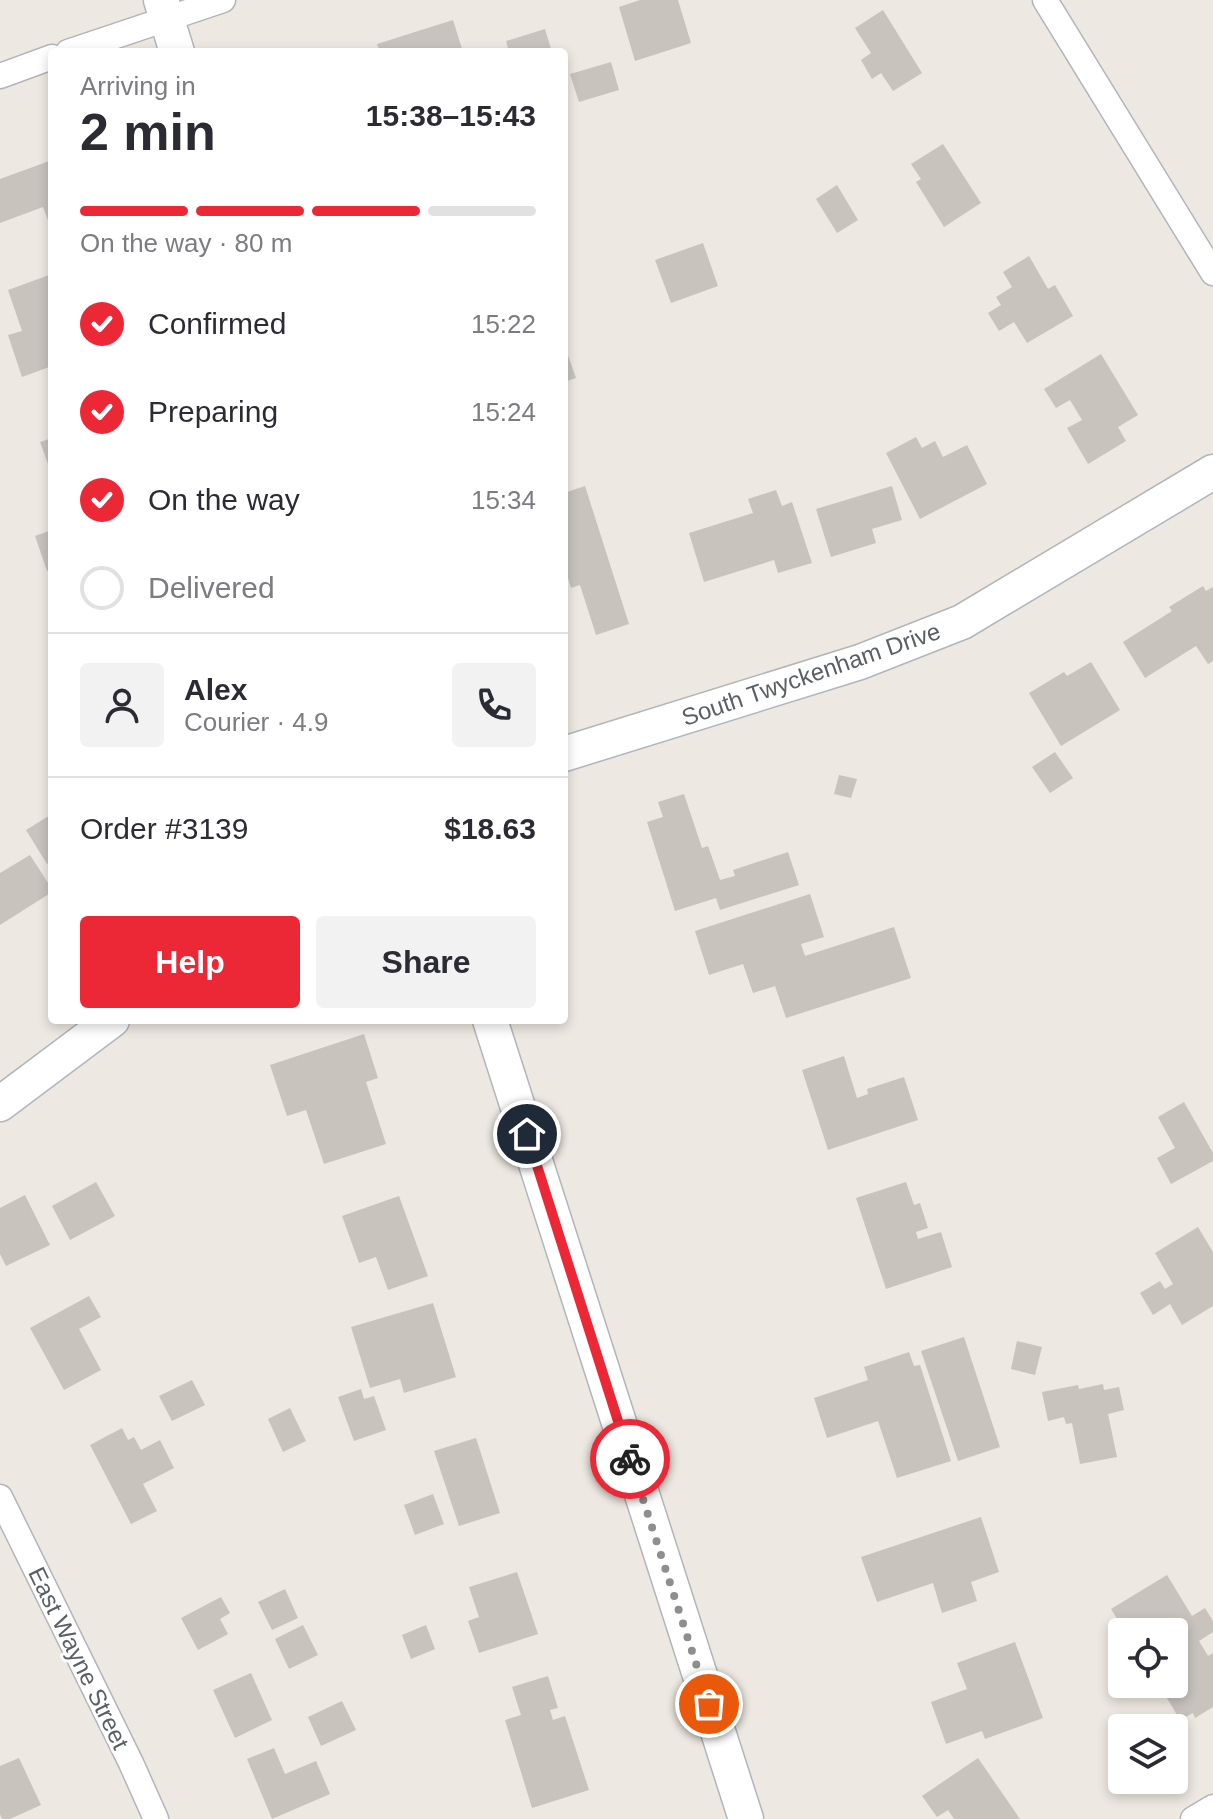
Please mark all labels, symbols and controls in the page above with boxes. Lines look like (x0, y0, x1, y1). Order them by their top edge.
text: Arriving in (80, 71, 196, 101)
text: 15:38–15:43 (366, 99, 536, 132)
text: 2 min (80, 103, 216, 161)
text: On the way · 80 m (80, 228, 292, 258)
icon: check (80, 302, 124, 346)
text: Confirmed (148, 307, 286, 340)
text: 15:22 (471, 309, 536, 339)
icon: check (80, 390, 124, 434)
text: Preparing (148, 395, 278, 428)
text: 15:24 (471, 397, 536, 427)
icon: check (80, 478, 124, 522)
text: On the way (148, 483, 300, 516)
text: 15:34 (471, 485, 536, 515)
text: Delivered (148, 571, 275, 604)
street label: South Twyckenham Drive (678, 617, 944, 731)
button: person (80, 663, 164, 747)
button: phone (452, 663, 536, 747)
text: Alex (184, 673, 247, 706)
text: Courier · 4.9 (184, 707, 329, 737)
text: Order #3139 (80, 812, 248, 845)
text: $18.63 (444, 812, 536, 845)
button: Help (80, 916, 300, 1008)
button: Share (316, 916, 536, 1008)
pin (493, 1100, 561, 1168)
icon: home (505, 1112, 549, 1156)
courier (590, 1419, 670, 1499)
icon: bike (608, 1437, 652, 1481)
street label: East Wayne Street (23, 1563, 135, 1754)
map controls (1108, 1618, 1188, 1794)
button: locate (1108, 1618, 1188, 1698)
pin (675, 1670, 743, 1738)
icon: bag (687, 1682, 731, 1726)
button: layers (1108, 1714, 1188, 1794)

